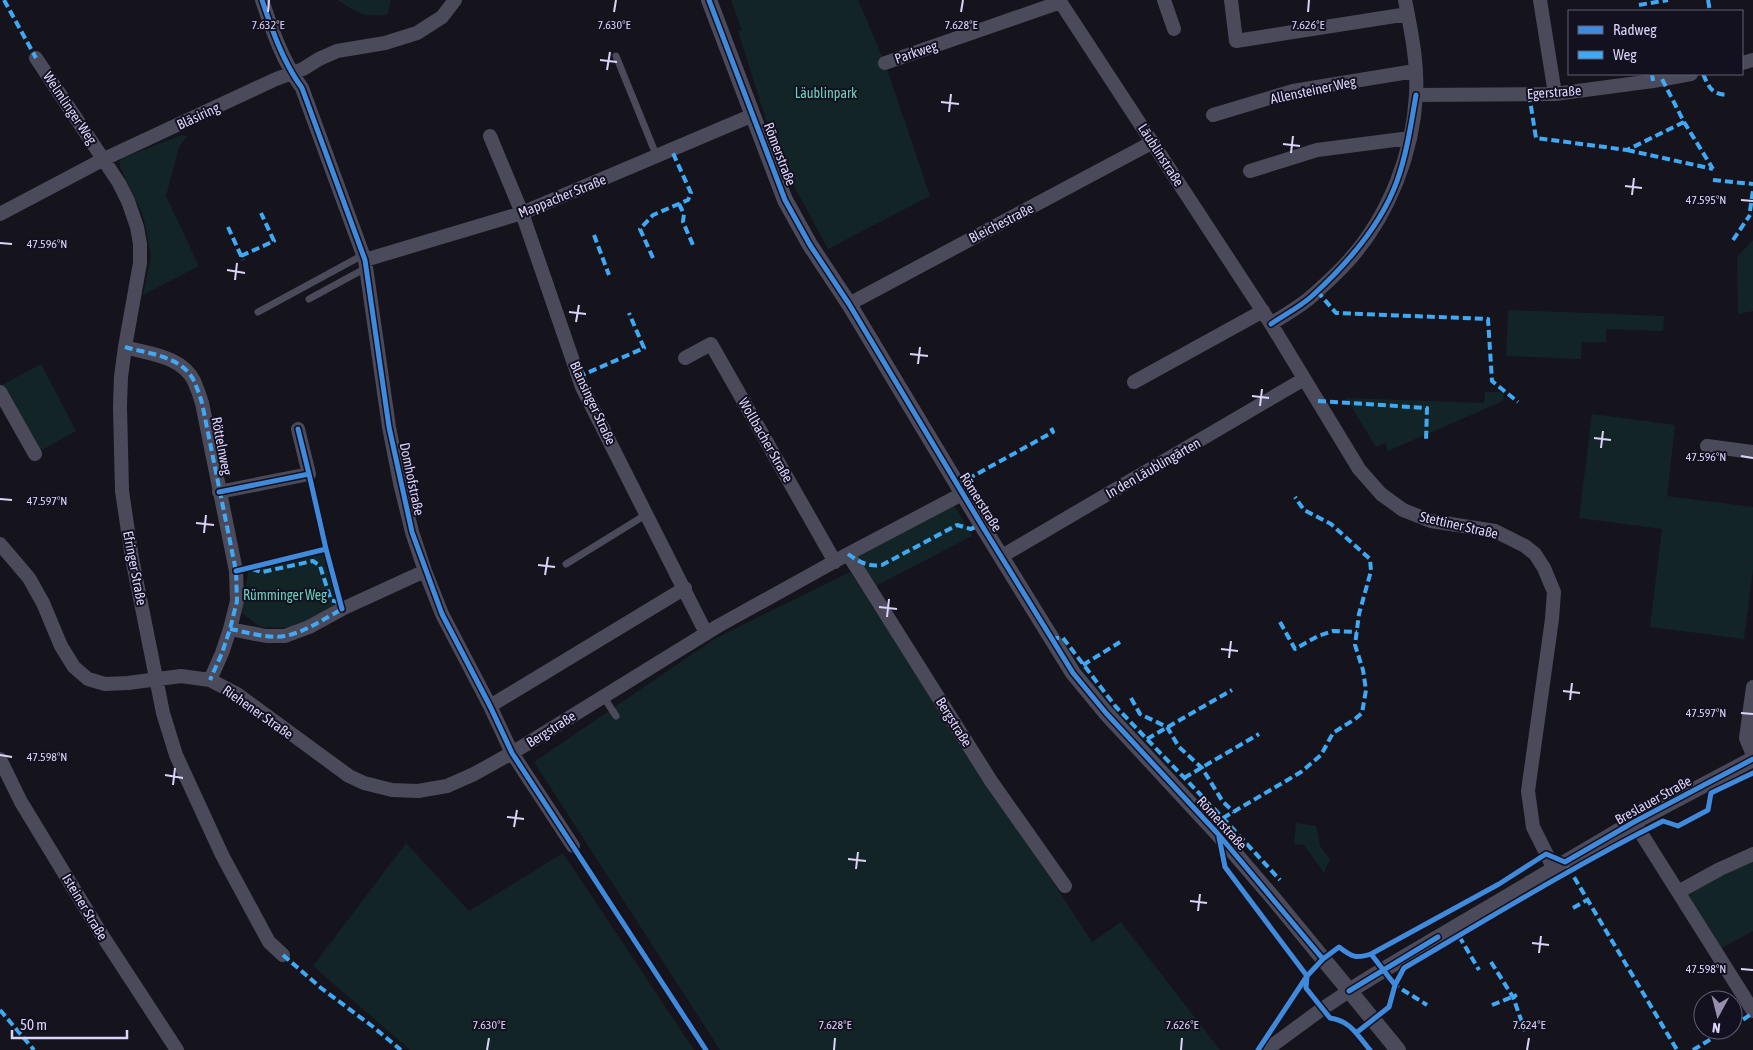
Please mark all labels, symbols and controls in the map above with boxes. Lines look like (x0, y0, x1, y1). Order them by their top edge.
legend (1568, 10, 1743, 75)
text: 7.632°E (251, 18, 285, 32)
text: 7.630°E (597, 18, 631, 32)
text: 7.628°E (944, 18, 978, 32)
text: 7.626°E (1291, 18, 1325, 32)
text: Radweg (1613, 21, 1657, 38)
street label: Parkweg (893, 37, 939, 67)
text: Weg (1613, 46, 1637, 63)
street label: Welmlinger Weg (40, 69, 100, 147)
street label: Allensteiner Weg (1269, 73, 1357, 107)
street label: Egerstraße (1526, 82, 1582, 102)
park label: Läublinpark (795, 85, 857, 101)
street label: Bläsiring (174, 99, 222, 133)
street label: Römerstraße (761, 120, 799, 188)
street label: Läublinstraße (1135, 121, 1187, 189)
street label: Mappacher Straße (516, 171, 608, 221)
text: 47.595°N (1686, 193, 1726, 207)
street label: Bleichestraße (966, 200, 1036, 246)
text: 47.596°N (27, 237, 67, 251)
street label: Blansinger Straße (567, 359, 619, 447)
street label: Wollbacher Straße (735, 395, 797, 485)
street label: Röttelnweg (209, 416, 235, 476)
street label: In den Läublingärten (1103, 434, 1203, 502)
street label: Domhofstraße (396, 441, 428, 517)
text: 47.596°N (1686, 450, 1726, 464)
street label: Römerstraße (957, 470, 1005, 534)
text: 47.597°N (27, 494, 67, 508)
street label: Stettiner Straße (1418, 508, 1500, 542)
street label: Efringer Straße (120, 530, 150, 606)
park label: Rümminger Weg (243, 587, 327, 603)
street label: Riehener Straße (220, 682, 296, 742)
street label: Bergstraße (933, 694, 975, 750)
text: 47.597°N (1686, 706, 1726, 720)
street label: Bergstraße (523, 708, 579, 750)
text: 47.598°N (27, 750, 67, 764)
street label: Breslauer Straße (1612, 772, 1694, 828)
street label: Römerstraße (1194, 793, 1250, 853)
street label: Isteiner Straße (59, 871, 111, 943)
text: 47.598°N (1686, 962, 1726, 976)
north arrow (1693, 990, 1743, 1040)
scale bar (12, 1008, 128, 1040)
text: 50 m (20, 1016, 47, 1033)
text: 7.630°E (472, 1018, 506, 1032)
text: 7.628°E (818, 1018, 852, 1032)
text: 7.626°E (1165, 1018, 1199, 1032)
text: 7.624°E (1512, 1018, 1546, 1032)
text: N (1711, 1019, 1721, 1036)

